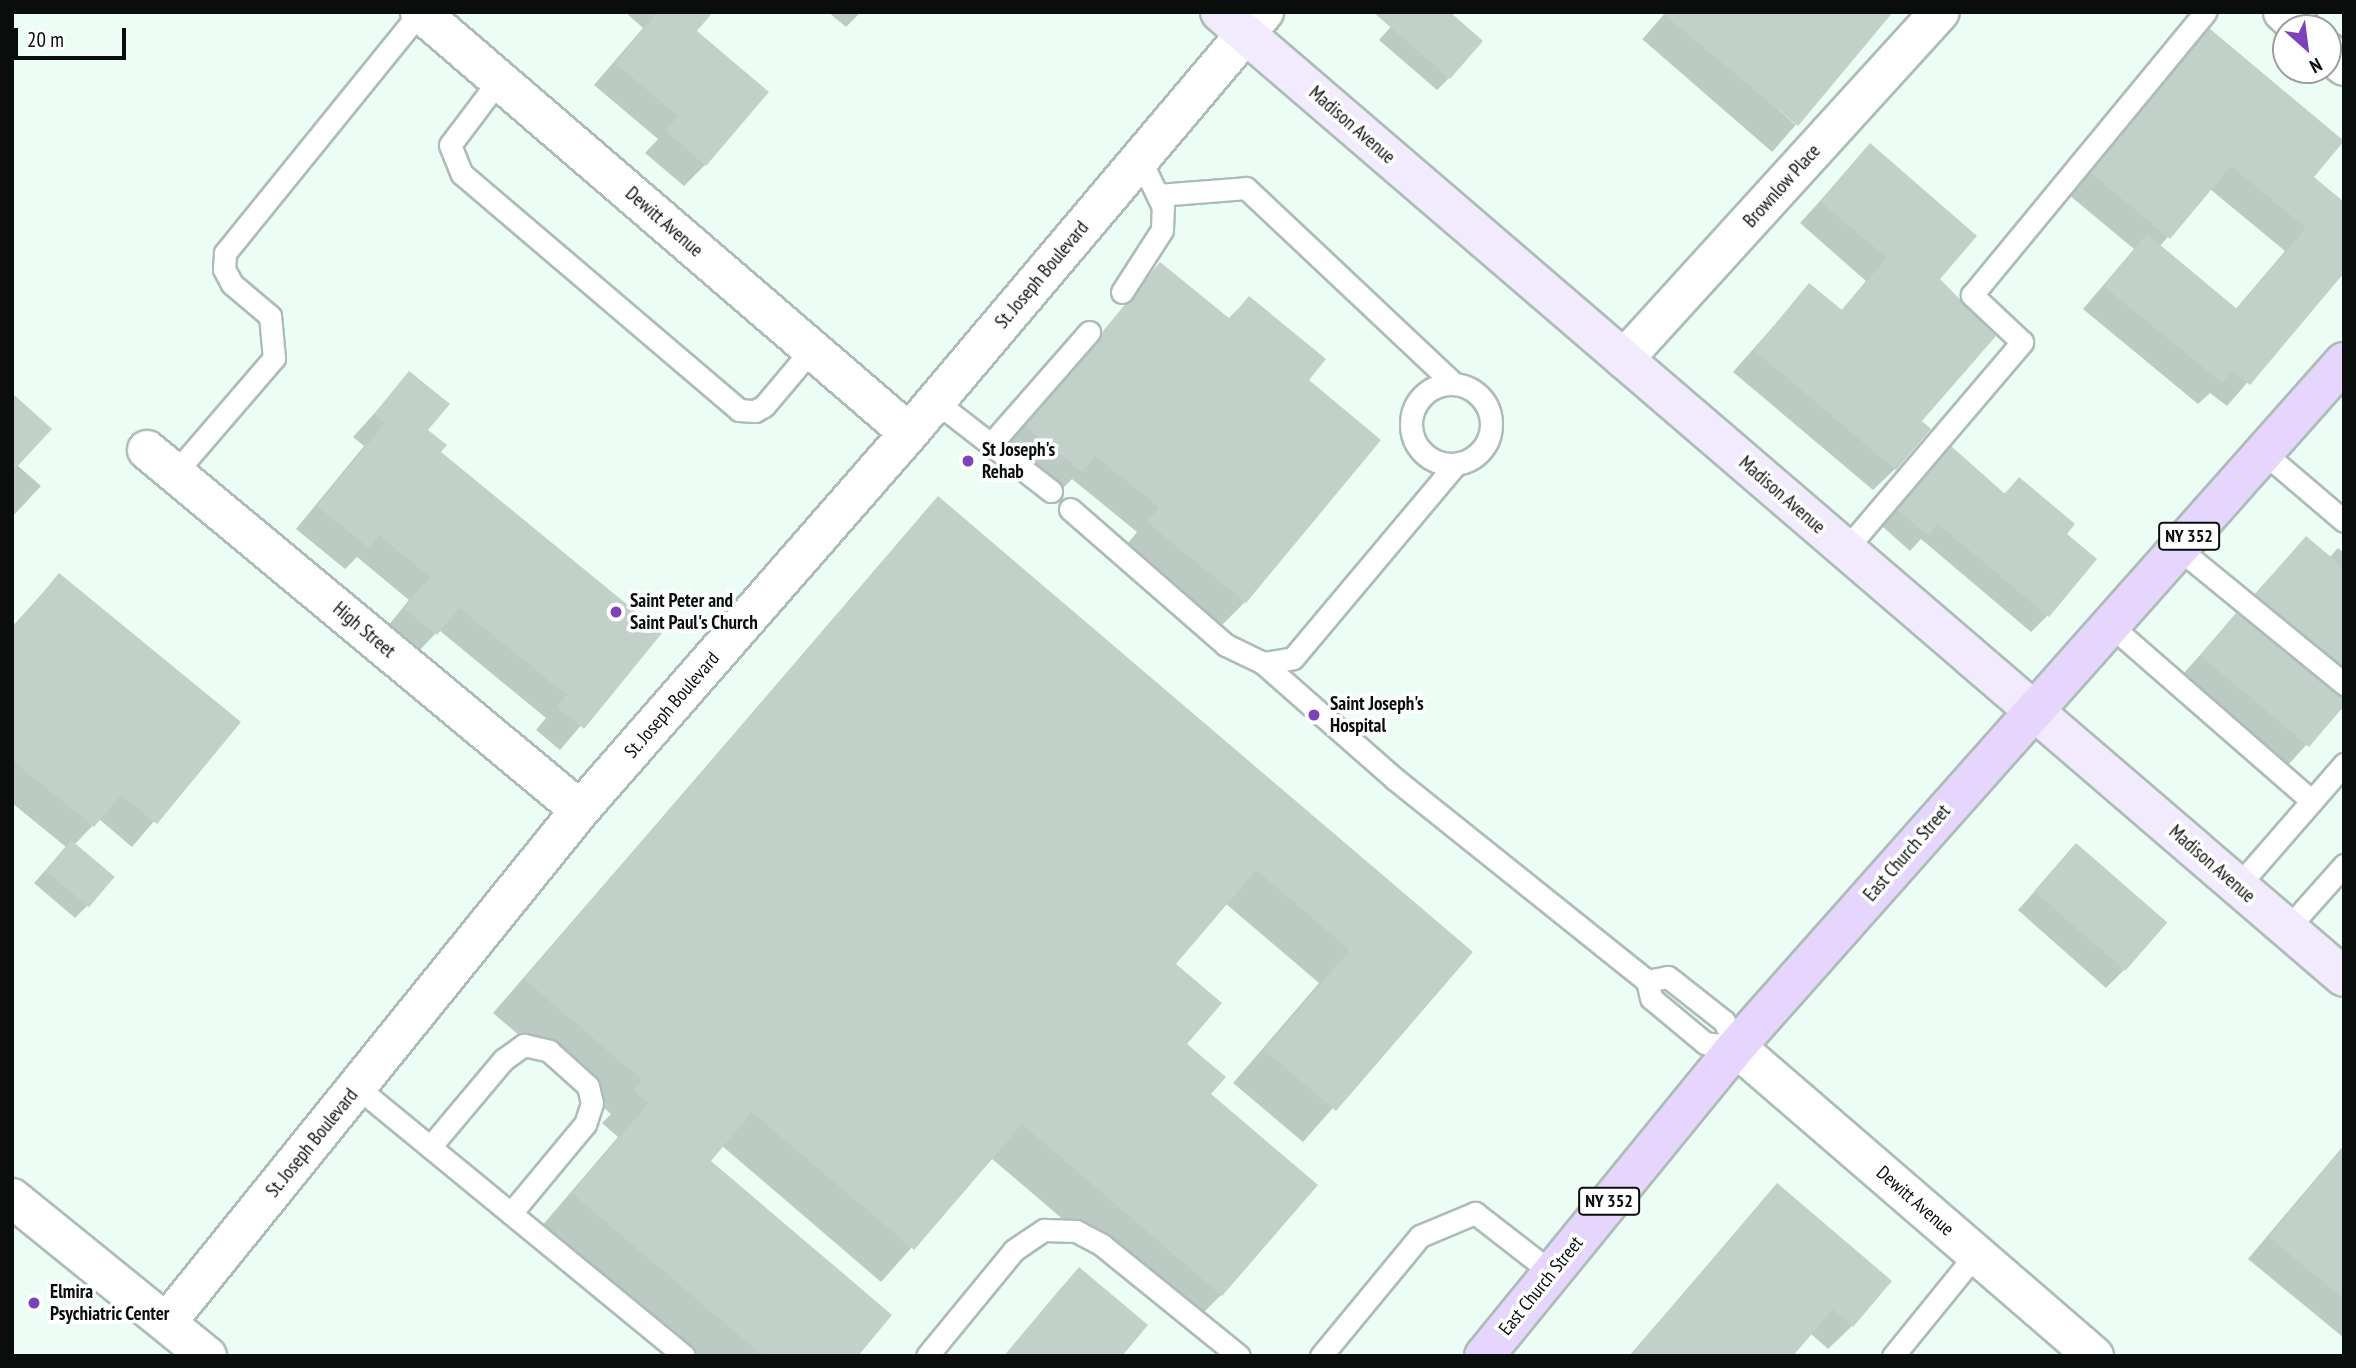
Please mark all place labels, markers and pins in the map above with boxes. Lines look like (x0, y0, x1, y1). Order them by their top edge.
place label: St Joseph's Rehab (982, 439, 1055, 483)
marker: St Joseph's Rehab (960, 453, 976, 469)
place label: Saint Peter and Saint Paul's Church (630, 590, 758, 634)
marker: Saint Peter and Saint Paul's Church (608, 604, 624, 620)
place label: Saint Joseph's Hospital (1330, 693, 1424, 737)
marker: Saint Joseph's Hospital (1304, 705, 1324, 725)
place label: Elmira Psychiatric Center (50, 1281, 170, 1325)
marker: Elmira Psychiatric Center (24, 1293, 44, 1313)

